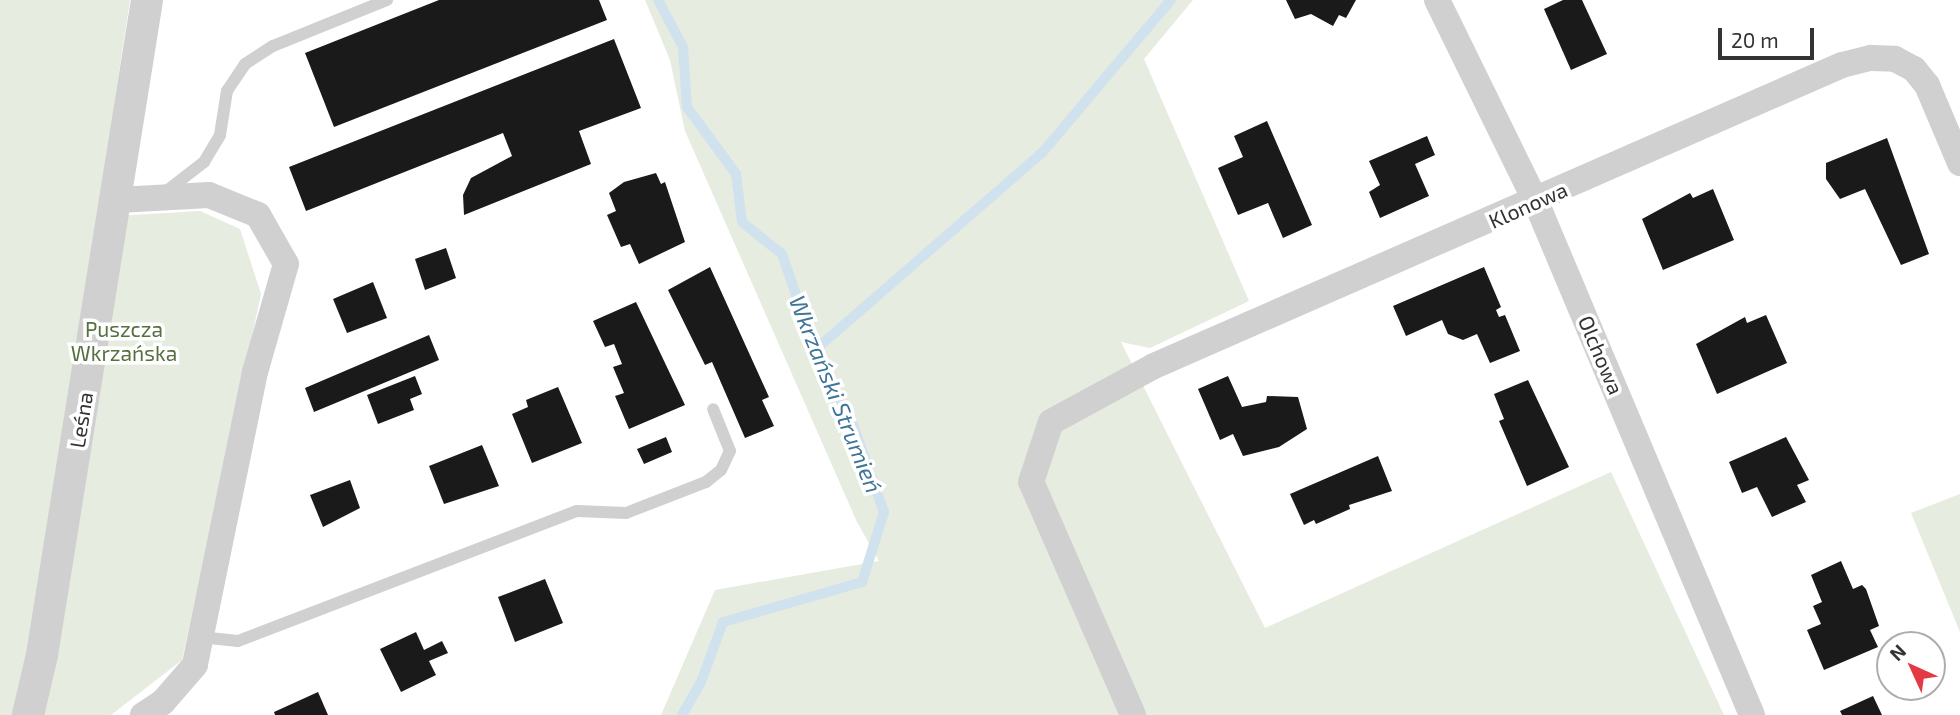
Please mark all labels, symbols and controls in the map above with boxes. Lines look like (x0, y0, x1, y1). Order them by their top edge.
scale bar (1722, 14, 1818, 58)
text: 20 m (1731, 27, 1779, 52)
street label: Klonowa (1485, 177, 1571, 233)
water label: Wkrzański Strumień (784, 291, 888, 497)
street label: Olchowa (1573, 312, 1629, 398)
park label: Puszcza Wkrzańska (71, 316, 177, 366)
street label: Leśna (64, 390, 98, 450)
north arrow (1876, 631, 1946, 701)
text: N (1884, 639, 1910, 665)

